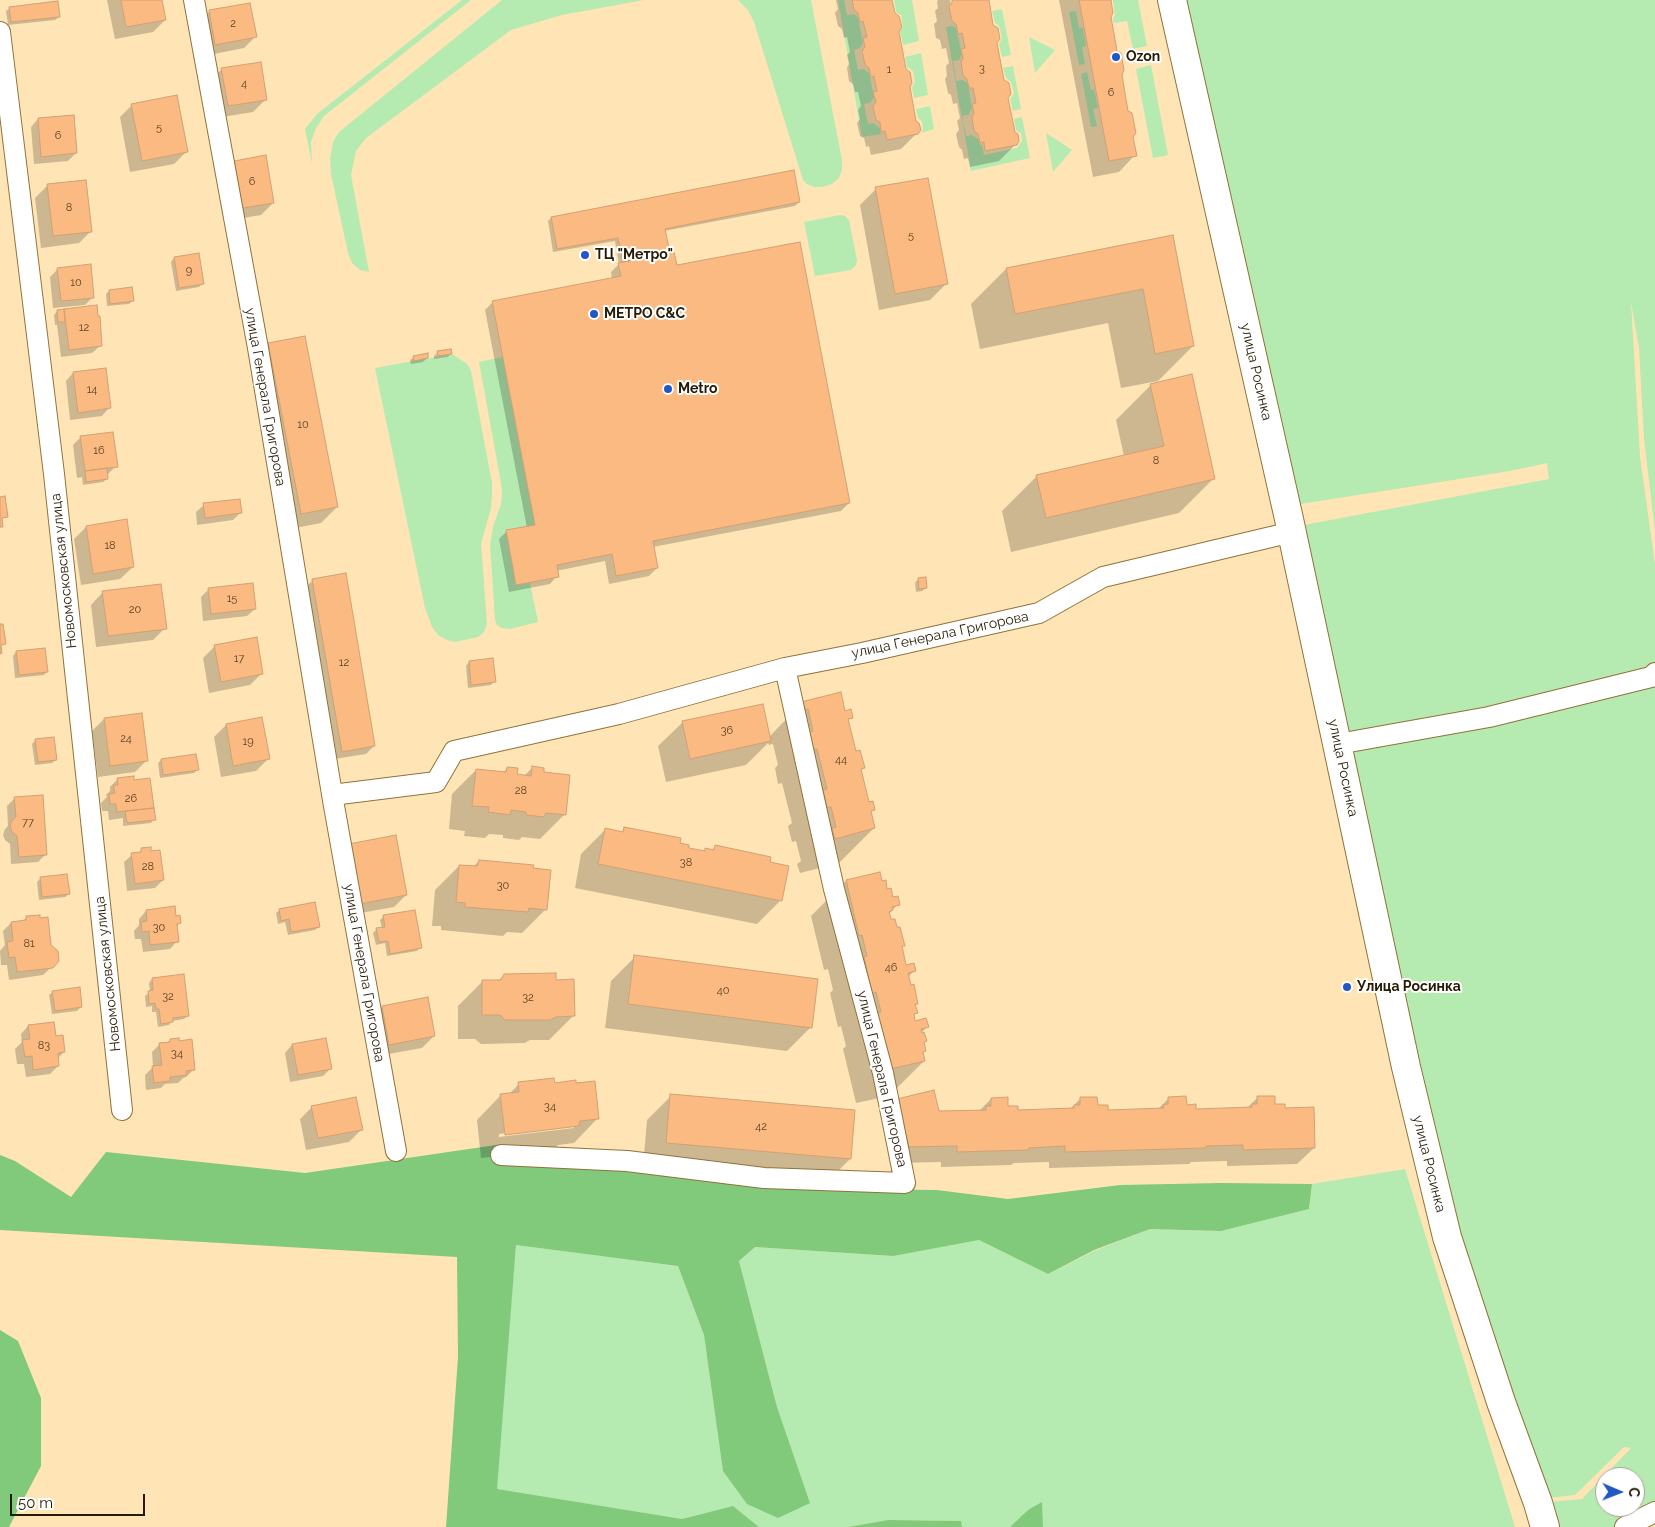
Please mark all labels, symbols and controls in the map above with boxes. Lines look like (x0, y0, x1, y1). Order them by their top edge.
house number: 2 (230, 17, 236, 31)
place label: Ozon (1126, 49, 1160, 65)
marker: Ozon (1110, 51, 1122, 63)
house number: 3 (979, 62, 985, 76)
house number: 1 (887, 63, 891, 77)
house number: 4 (241, 77, 247, 91)
house number: 6 (1108, 86, 1114, 100)
house number: 5 (156, 121, 162, 135)
house number: 6 (55, 129, 61, 143)
house number: 6 (249, 175, 255, 189)
house number: 8 (66, 201, 72, 215)
house number: 5 (908, 229, 914, 243)
place label: ТЦ "Метро" (595, 247, 673, 263)
marker: ТЦ "Метро" (579, 249, 591, 261)
house number: 9 (186, 264, 192, 278)
house number: 10 (70, 276, 82, 290)
place label: МЕТРО С&С (604, 306, 685, 322)
street label: улица Генерала Григорова (241, 307, 289, 487)
marker: МЕТРО С&С (588, 308, 600, 320)
house number: 12 (79, 321, 89, 335)
street label: улица Росинка (1237, 322, 1275, 422)
place label: Metro (678, 381, 717, 397)
house number: 14 (87, 383, 97, 397)
marker: Metro (662, 383, 674, 395)
house number: 10 (297, 418, 309, 432)
house number: 16 (93, 444, 105, 458)
house number: 8 (1153, 454, 1159, 468)
street label: Новомосковская улица (47, 493, 81, 649)
house number: 18 (104, 539, 116, 553)
house number: 15 (227, 592, 237, 606)
house number: 20 (129, 603, 141, 617)
street label: улица Генерала Григорова (850, 608, 1030, 662)
house number: 17 (234, 652, 244, 666)
house number: 12 (339, 656, 349, 670)
street label: улица Росинка (1324, 718, 1362, 818)
house number: 36 (721, 724, 733, 738)
house number: 24 (120, 732, 132, 746)
house number: 19 (242, 735, 254, 749)
house number: 44 (835, 753, 847, 767)
house number: 28 (515, 784, 527, 798)
house number: 26 (125, 792, 137, 806)
house number: 77 (22, 816, 34, 830)
house number: 38 (680, 856, 692, 870)
house number: 28 (142, 860, 154, 874)
house number: 30 (497, 879, 509, 893)
street label: улица Генерала Григорова (340, 883, 388, 1063)
street label: Новомосковская улица (91, 896, 125, 1052)
house number: 30 (153, 921, 165, 935)
house number: 81 (23, 937, 35, 951)
house number: 46 (885, 961, 897, 975)
place label: Улица Росинка (1357, 979, 1461, 995)
marker: Улица Росинка (1341, 981, 1353, 993)
house number: 40 (717, 984, 729, 998)
street label: улица Генерала Григорова (853, 989, 911, 1169)
house number: 32 (162, 990, 174, 1004)
house number: 32 (522, 991, 534, 1005)
house number: 83 (38, 1039, 50, 1053)
house number: 34 (171, 1047, 183, 1061)
house number: 34 (544, 1100, 556, 1114)
street label: улица Росинка (1409, 1114, 1449, 1214)
house number: 42 (755, 1120, 767, 1134)
north arrow (1595, 1467, 1645, 1517)
scale bar (12, 1484, 148, 1516)
text: С (1626, 1487, 1642, 1497)
text: 50 m (18, 1494, 53, 1512)

